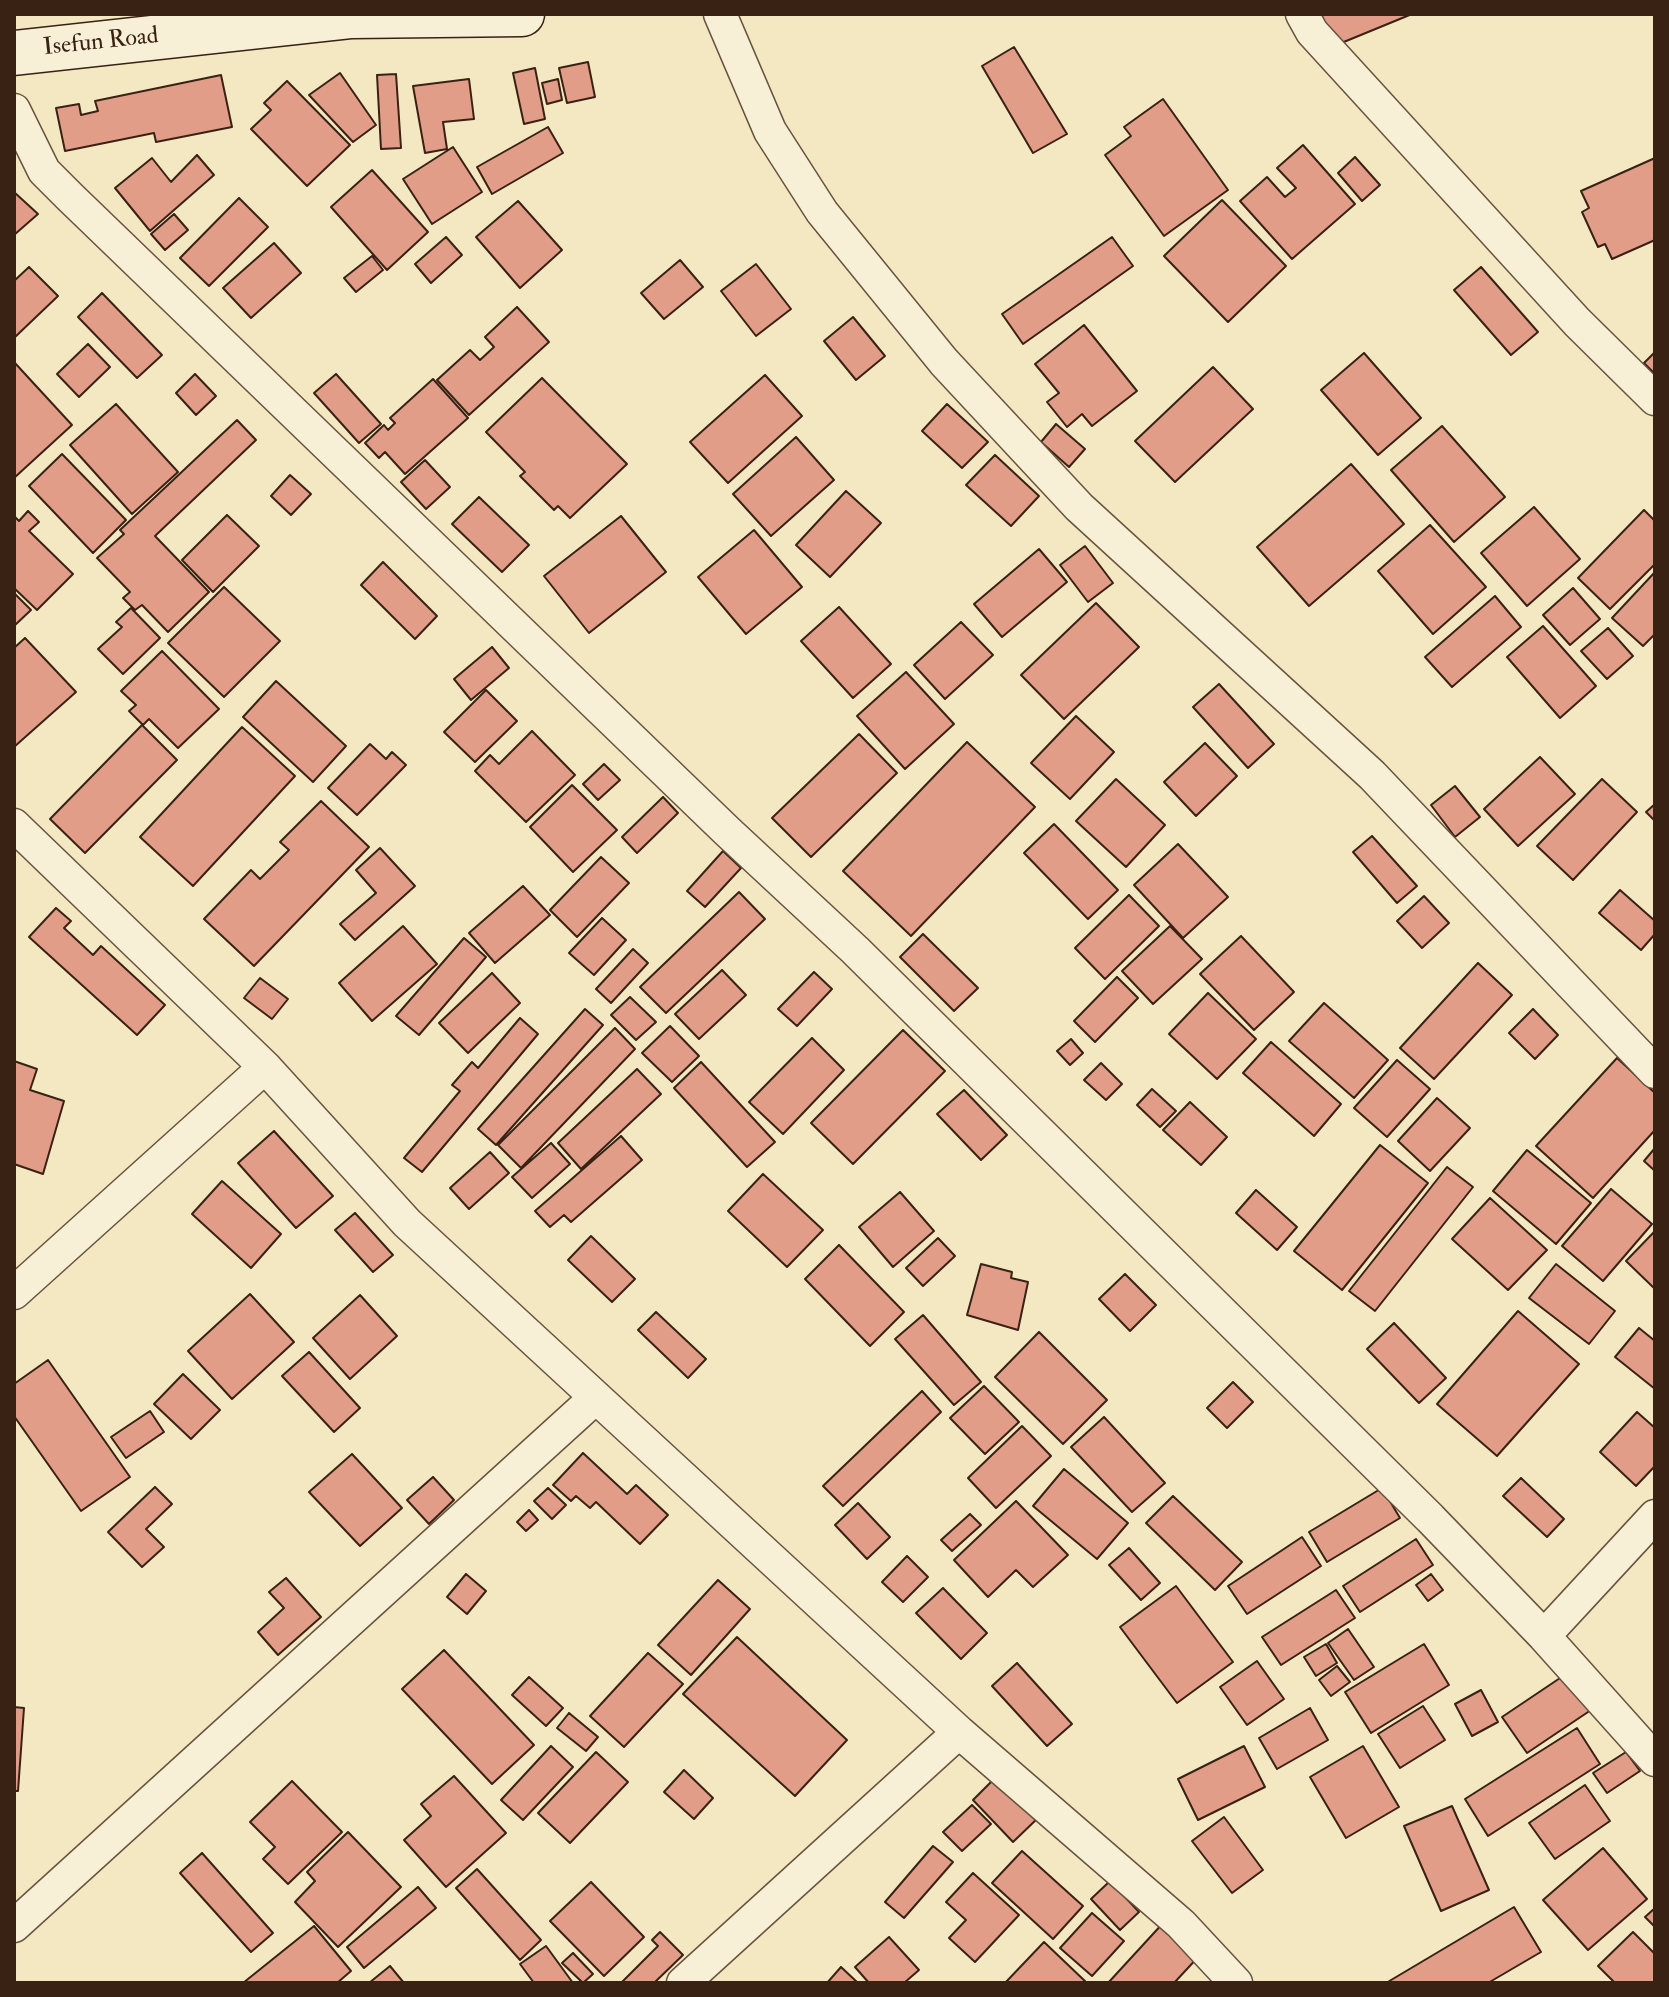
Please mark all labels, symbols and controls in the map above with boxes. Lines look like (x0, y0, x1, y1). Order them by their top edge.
street label: Isefun Road (42, 23, 160, 63)

